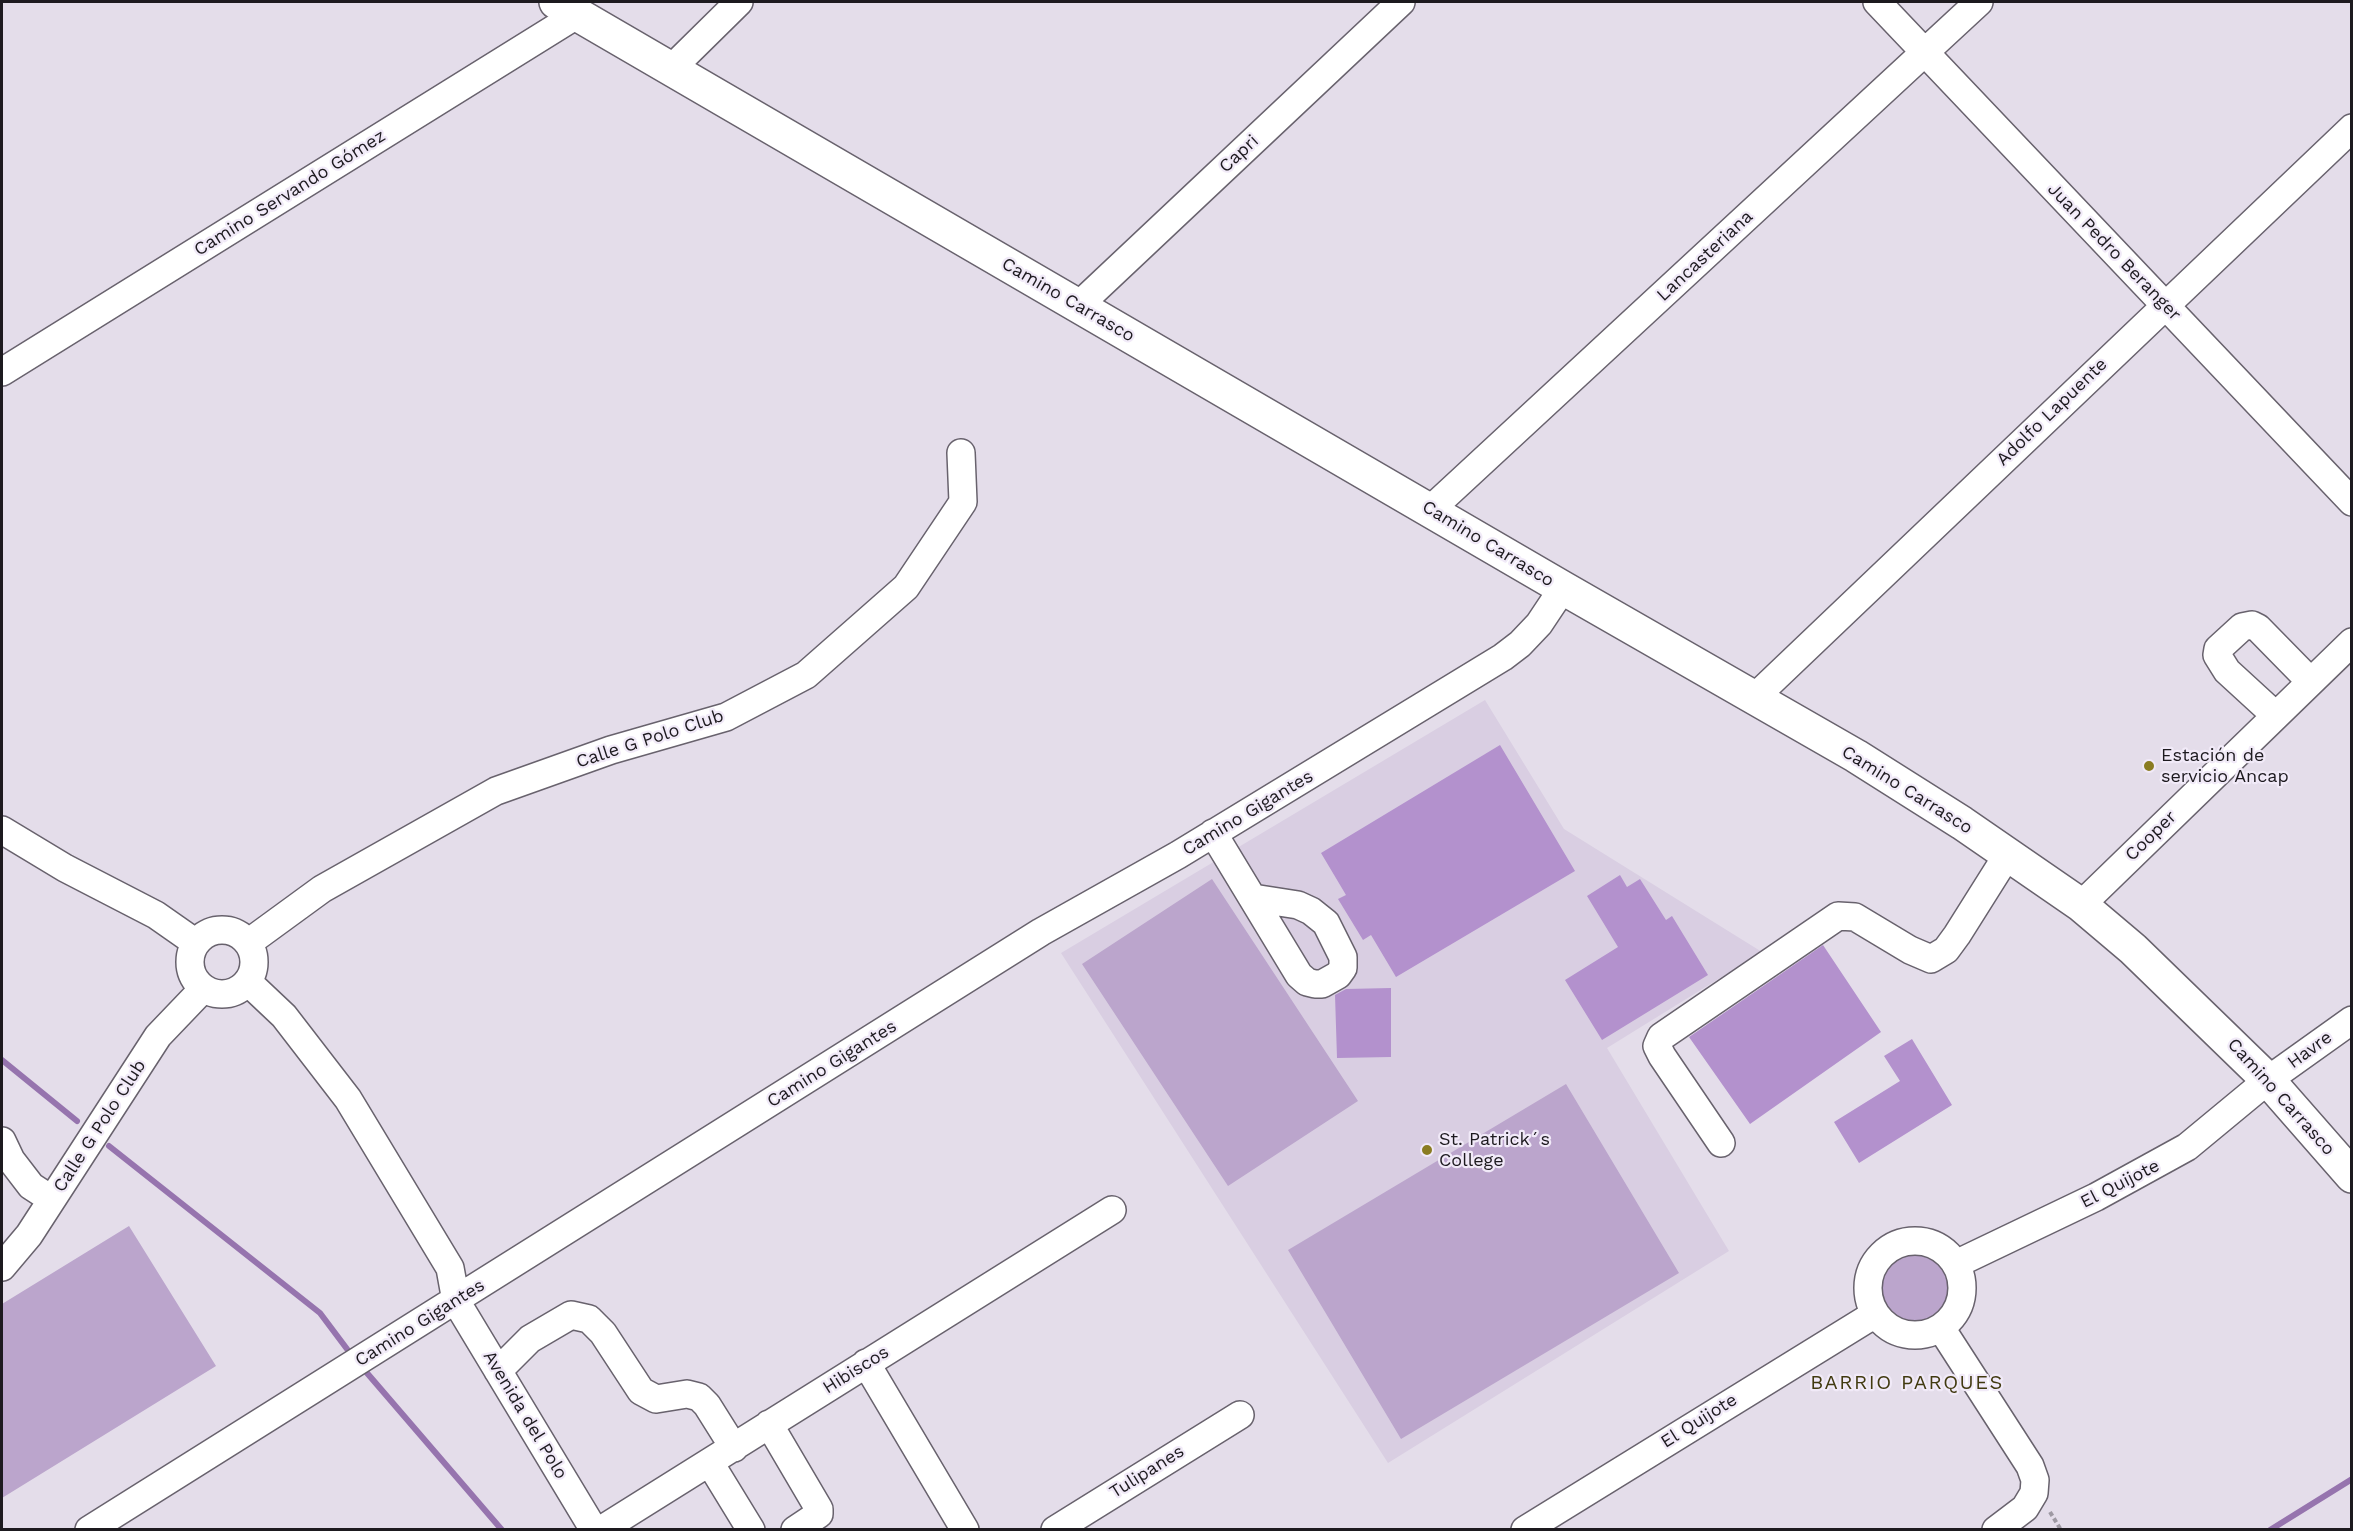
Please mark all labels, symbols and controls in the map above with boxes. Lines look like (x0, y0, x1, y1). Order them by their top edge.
street label: Camino Servando Gómez (190, 125, 390, 261)
street label: Capri (1215, 130, 1263, 178)
street label: Juan Pedro Beranger (2043, 179, 2185, 325)
street label: Lancasteriana (1653, 206, 1757, 306)
street label: Camino Carrasco (998, 253, 1138, 347)
street label: Adolfo Lapuente (1992, 354, 2112, 470)
street label: Camino Carrasco (1418, 496, 1558, 592)
street label: Calle G Polo Club (574, 705, 726, 773)
street label: Camino Carrasco (1838, 741, 1976, 839)
place label: Estación de servicio Ancap (2161, 745, 2289, 788)
marker: Estación de servicio Ancap (2142, 759, 2156, 773)
street label: Camino Gigantes (1179, 765, 1317, 861)
street label: Cooper (2121, 806, 2181, 866)
street label: Camino Gigantes (763, 1015, 901, 1113)
street label: Havre (2284, 1027, 2336, 1073)
street label: Camino Carrasco (2223, 1034, 2339, 1160)
street label: Calle G Polo Club (49, 1056, 151, 1196)
place label: St. Patrick´s College (1439, 1129, 1550, 1172)
marker: St. Patrick´s College (1420, 1143, 1434, 1157)
street label: El Quijote (2077, 1155, 2163, 1213)
street label: Camino Gigantes (351, 1274, 489, 1372)
street label: Hibiscos (819, 1341, 893, 1399)
street label: Avenida del Polo (478, 1347, 572, 1483)
district label: BARRIO PARQUES (1810, 1371, 2004, 1395)
street label: El Quijote (1657, 1389, 1741, 1453)
street label: Tulipanes (1106, 1441, 1188, 1503)

